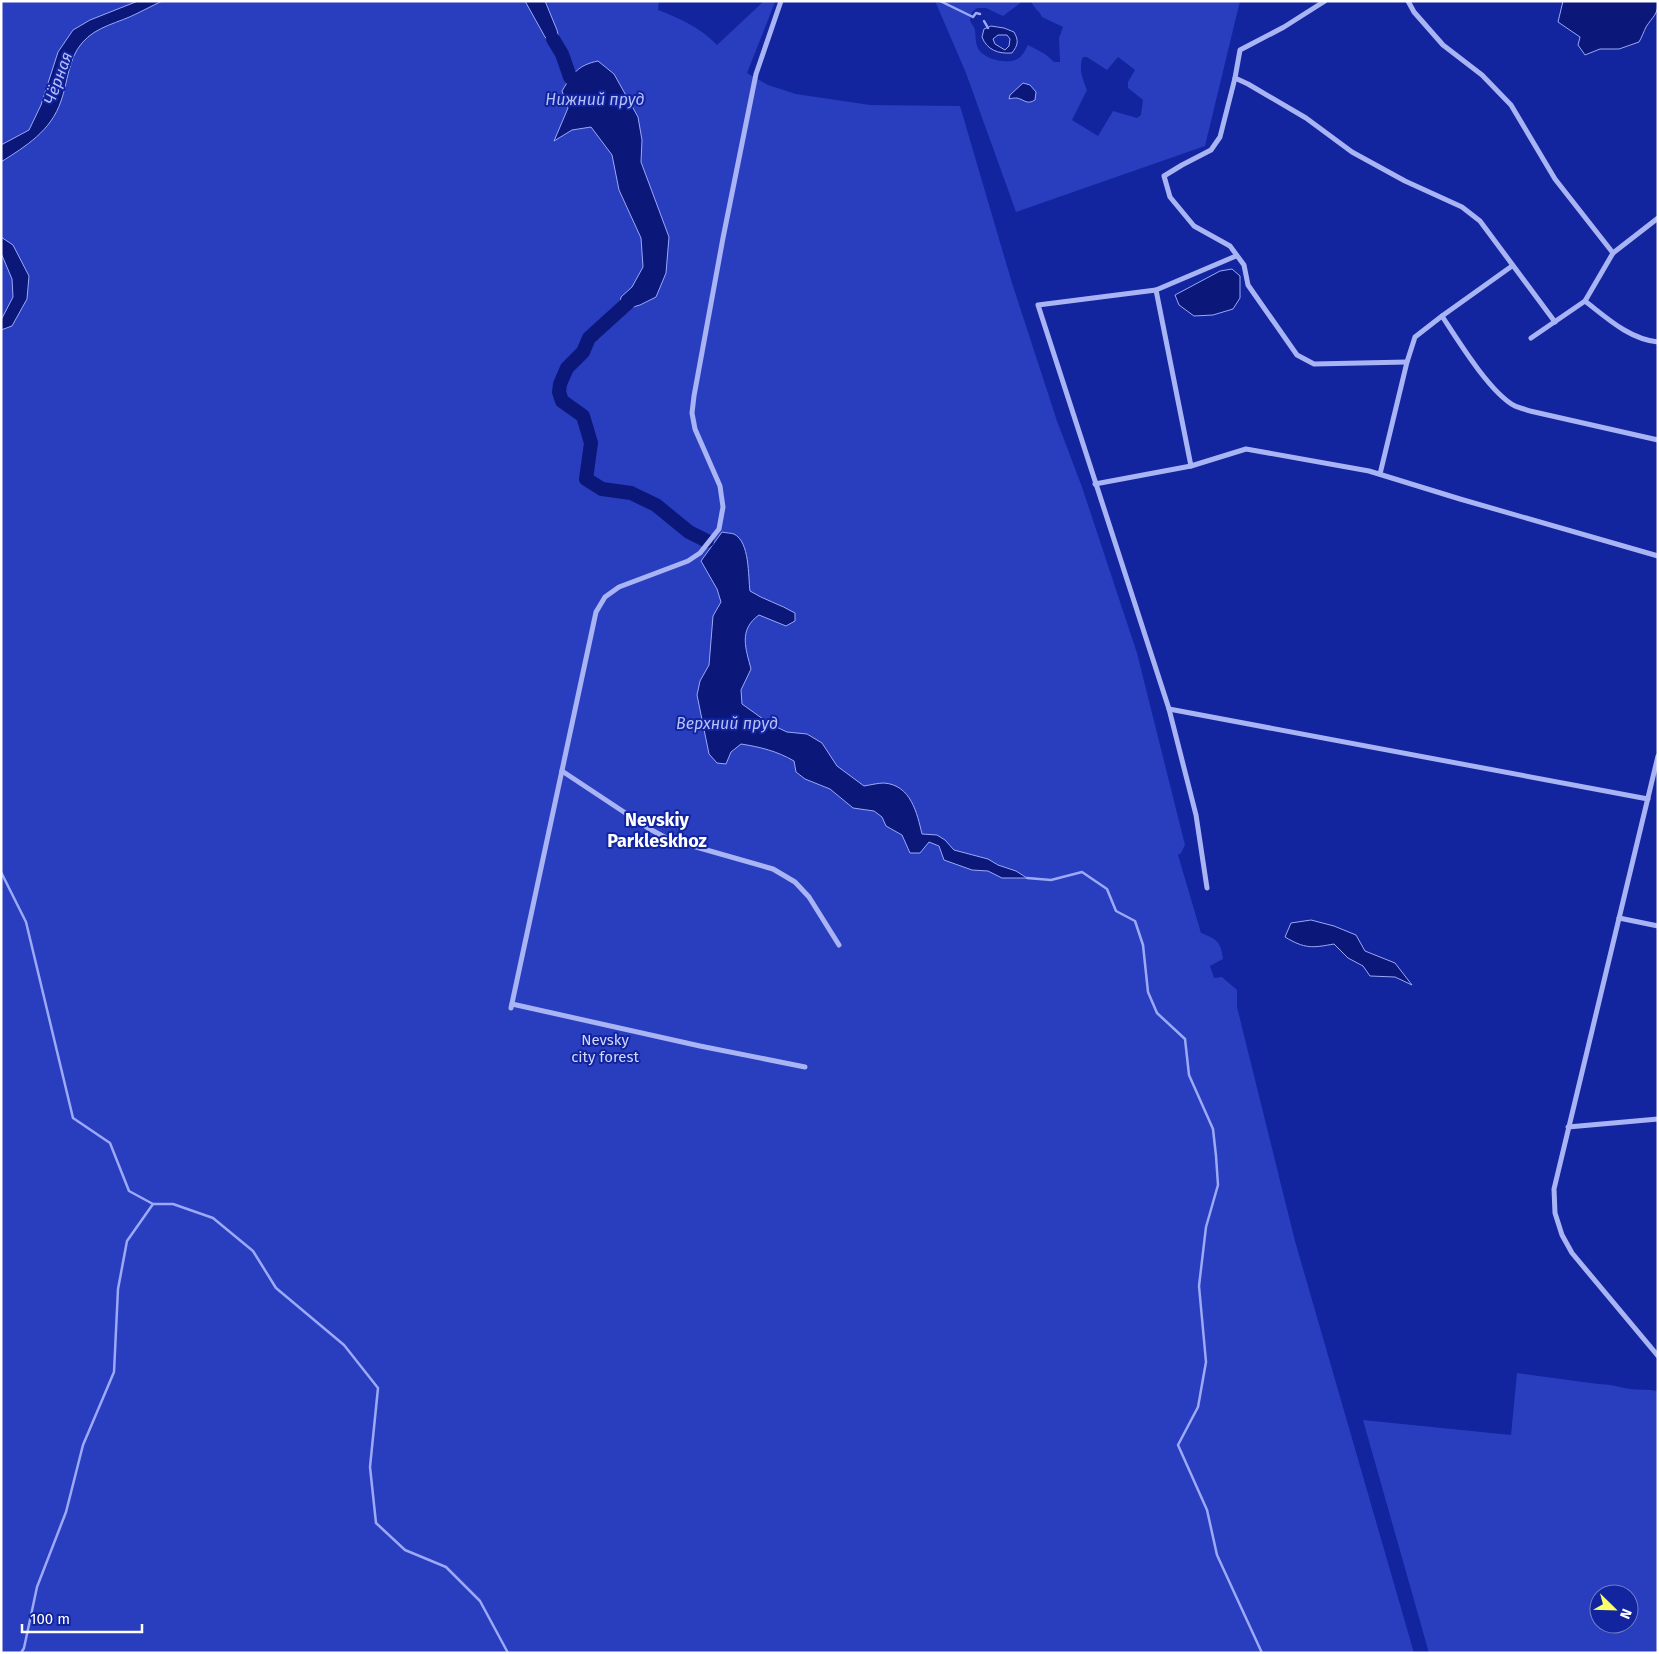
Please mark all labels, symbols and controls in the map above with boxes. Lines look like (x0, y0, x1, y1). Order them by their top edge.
water label: Чёрная (40, 49, 76, 107)
water label: Нижний пруд (545, 90, 645, 109)
water label: Верхний пруд (676, 714, 778, 733)
district label: Nevskiy Parkleskhoz (607, 809, 707, 852)
park label: Nevsky city forest (571, 1031, 639, 1066)
north arrow (1589, 1584, 1639, 1634)
scale bar (22, 1602, 142, 1634)
text: N (1616, 1606, 1635, 1621)
text: 100 m (30, 1610, 70, 1628)

